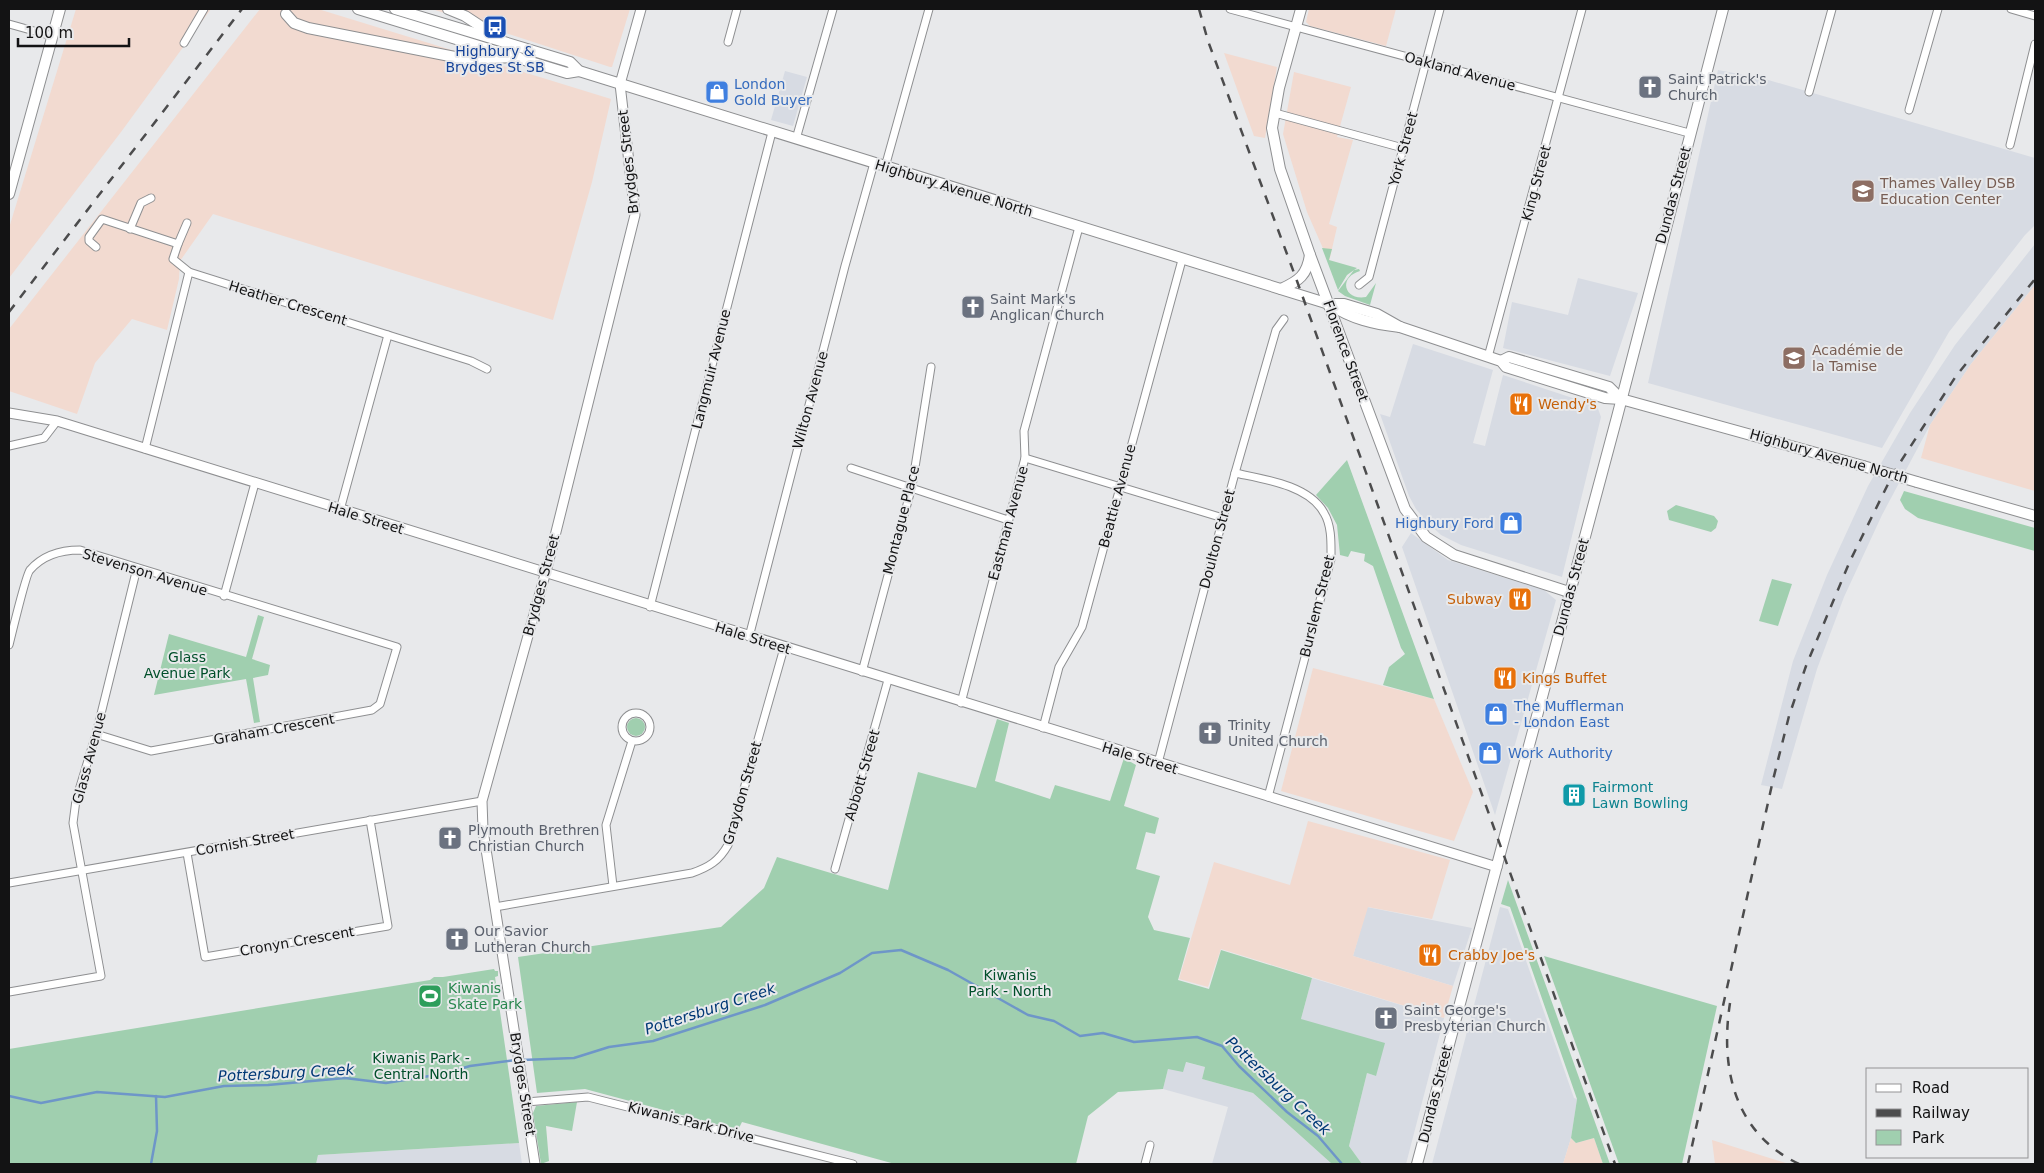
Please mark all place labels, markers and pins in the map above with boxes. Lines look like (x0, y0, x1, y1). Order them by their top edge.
bus stop icon: Highbury & Brydges St SB (482, 14, 508, 40)
place label: Highbury & Brydges St SB (445, 43, 545, 75)
place label: Saint Patrick's Church (1668, 71, 1767, 103)
church icon: Saint Patrick's Church (1637, 74, 1663, 100)
place label: London Gold Buyer (734, 76, 812, 108)
shop icon: London Gold Buyer (704, 79, 730, 105)
place label: Thames Valley DSB Education Center (1879, 175, 2015, 207)
school or university icon: Thames Valley DSB Education Center (1850, 178, 1876, 204)
place label: Saint Mark's Anglican Church (990, 291, 1104, 323)
church icon: Saint Mark's Anglican Church (960, 294, 986, 320)
place label: Académie de la Tamise (1812, 342, 1903, 374)
school or university icon: Académie de la Tamise (1781, 345, 1807, 371)
restaurant icon: Wendy's (1508, 391, 1534, 417)
place label: Wendy's (1538, 396, 1597, 412)
shop icon: Highbury Ford (1498, 510, 1524, 536)
place label: Highbury Ford (1395, 515, 1494, 531)
restaurant icon: Subway (1507, 586, 1533, 612)
place label: Subway (1447, 591, 1502, 607)
restaurant icon: Kings Buffet (1492, 665, 1518, 691)
place label: Kings Buffet (1522, 670, 1607, 686)
place label: The Mufflerman - London East (1513, 698, 1624, 730)
shop icon: The Mufflerman - London East (1483, 701, 1509, 727)
place label: Trinity United Church (1227, 717, 1328, 749)
church icon: Trinity United Church (1197, 720, 1223, 746)
shop icon: Work Authority (1477, 740, 1503, 766)
place label: Work Authority (1508, 745, 1613, 761)
place label: Fairmont Lawn Bowling (1592, 779, 1688, 811)
building icon: Fairmont Lawn Bowling (1561, 782, 1587, 808)
place label: Plymouth Brethren Christian Church (468, 822, 599, 854)
church icon: Plymouth Brethren Christian Church (437, 825, 463, 851)
place label: Our Savior Lutheran Church (474, 923, 591, 955)
church icon: Our Savior Lutheran Church (444, 926, 470, 952)
restaurant icon: Crabby Joe's (1417, 942, 1443, 968)
place label: Crabby Joe's (1448, 947, 1535, 963)
place label: Kiwanis Skate Park (448, 980, 523, 1012)
sports icon: Kiwanis Skate Park (417, 983, 443, 1009)
place label: Saint George's Presbyterian Church (1404, 1002, 1546, 1034)
church icon: Saint George's Presbyterian Church (1373, 1005, 1399, 1031)

